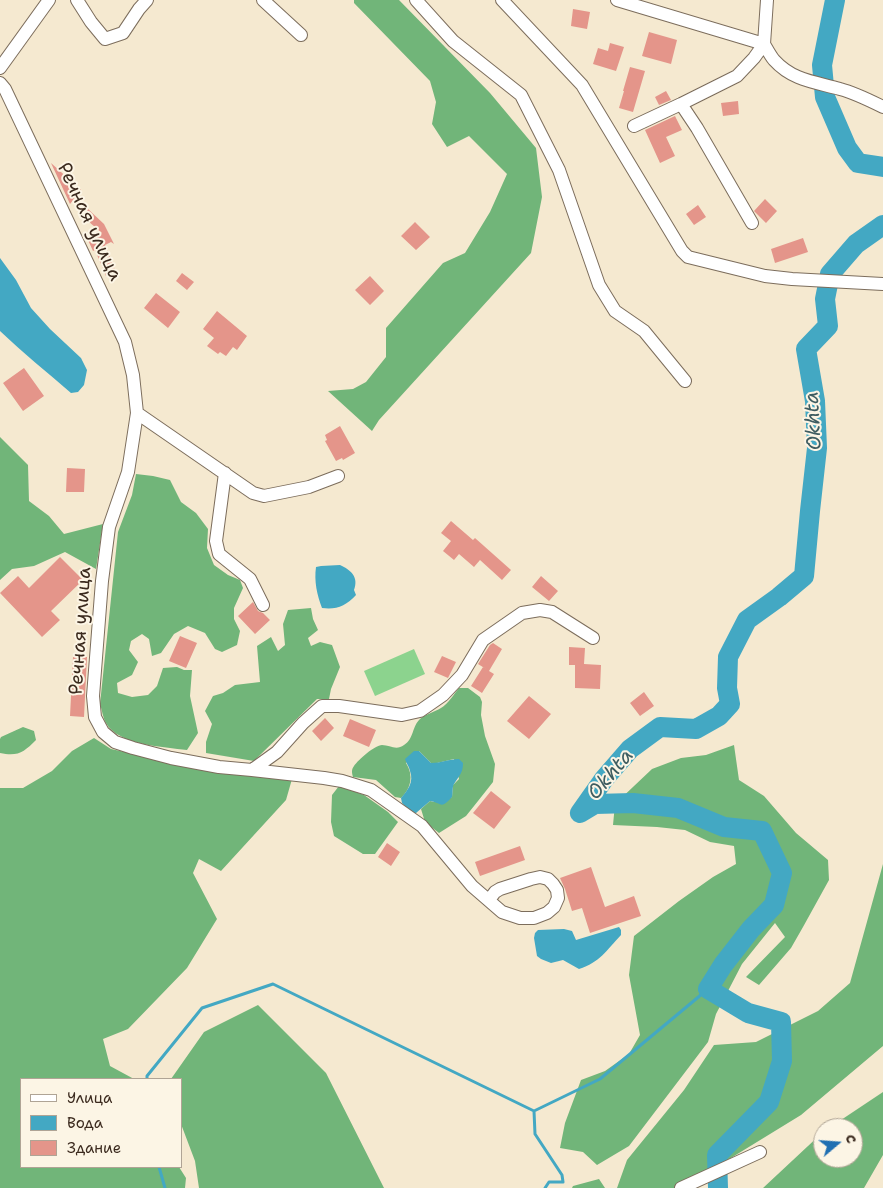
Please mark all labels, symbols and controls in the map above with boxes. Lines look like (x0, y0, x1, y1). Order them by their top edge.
street label: Речная улица (52, 159, 126, 285)
water label: Okhta (800, 391, 828, 451)
street label: Речная улица (65, 566, 97, 696)
water label: Okhta (583, 745, 639, 805)
legend (20, 1078, 182, 1168)
text: Улица (67, 1088, 112, 1108)
text: Вода (67, 1113, 103, 1133)
north arrow (813, 1118, 863, 1168)
text: С (841, 1132, 861, 1146)
text: Здание (67, 1138, 121, 1158)

